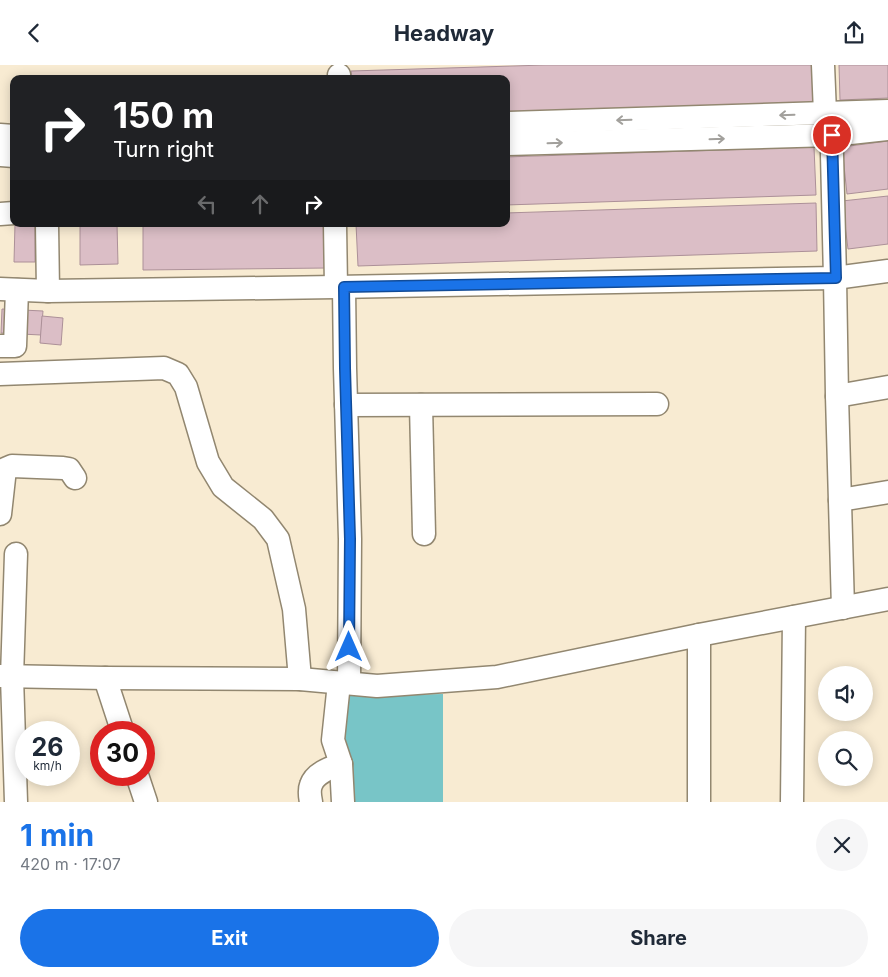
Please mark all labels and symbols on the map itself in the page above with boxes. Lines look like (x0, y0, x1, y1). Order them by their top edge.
one-way arrow (779, 110, 795, 119)
pin (811, 114, 853, 156)
one-way arrow (617, 115, 633, 124)
one-way arrow (709, 134, 725, 143)
one-way arrow (546, 138, 563, 148)
position arrow (322, 620, 374, 672)
speed limit sign: 30 (90, 721, 155, 786)

